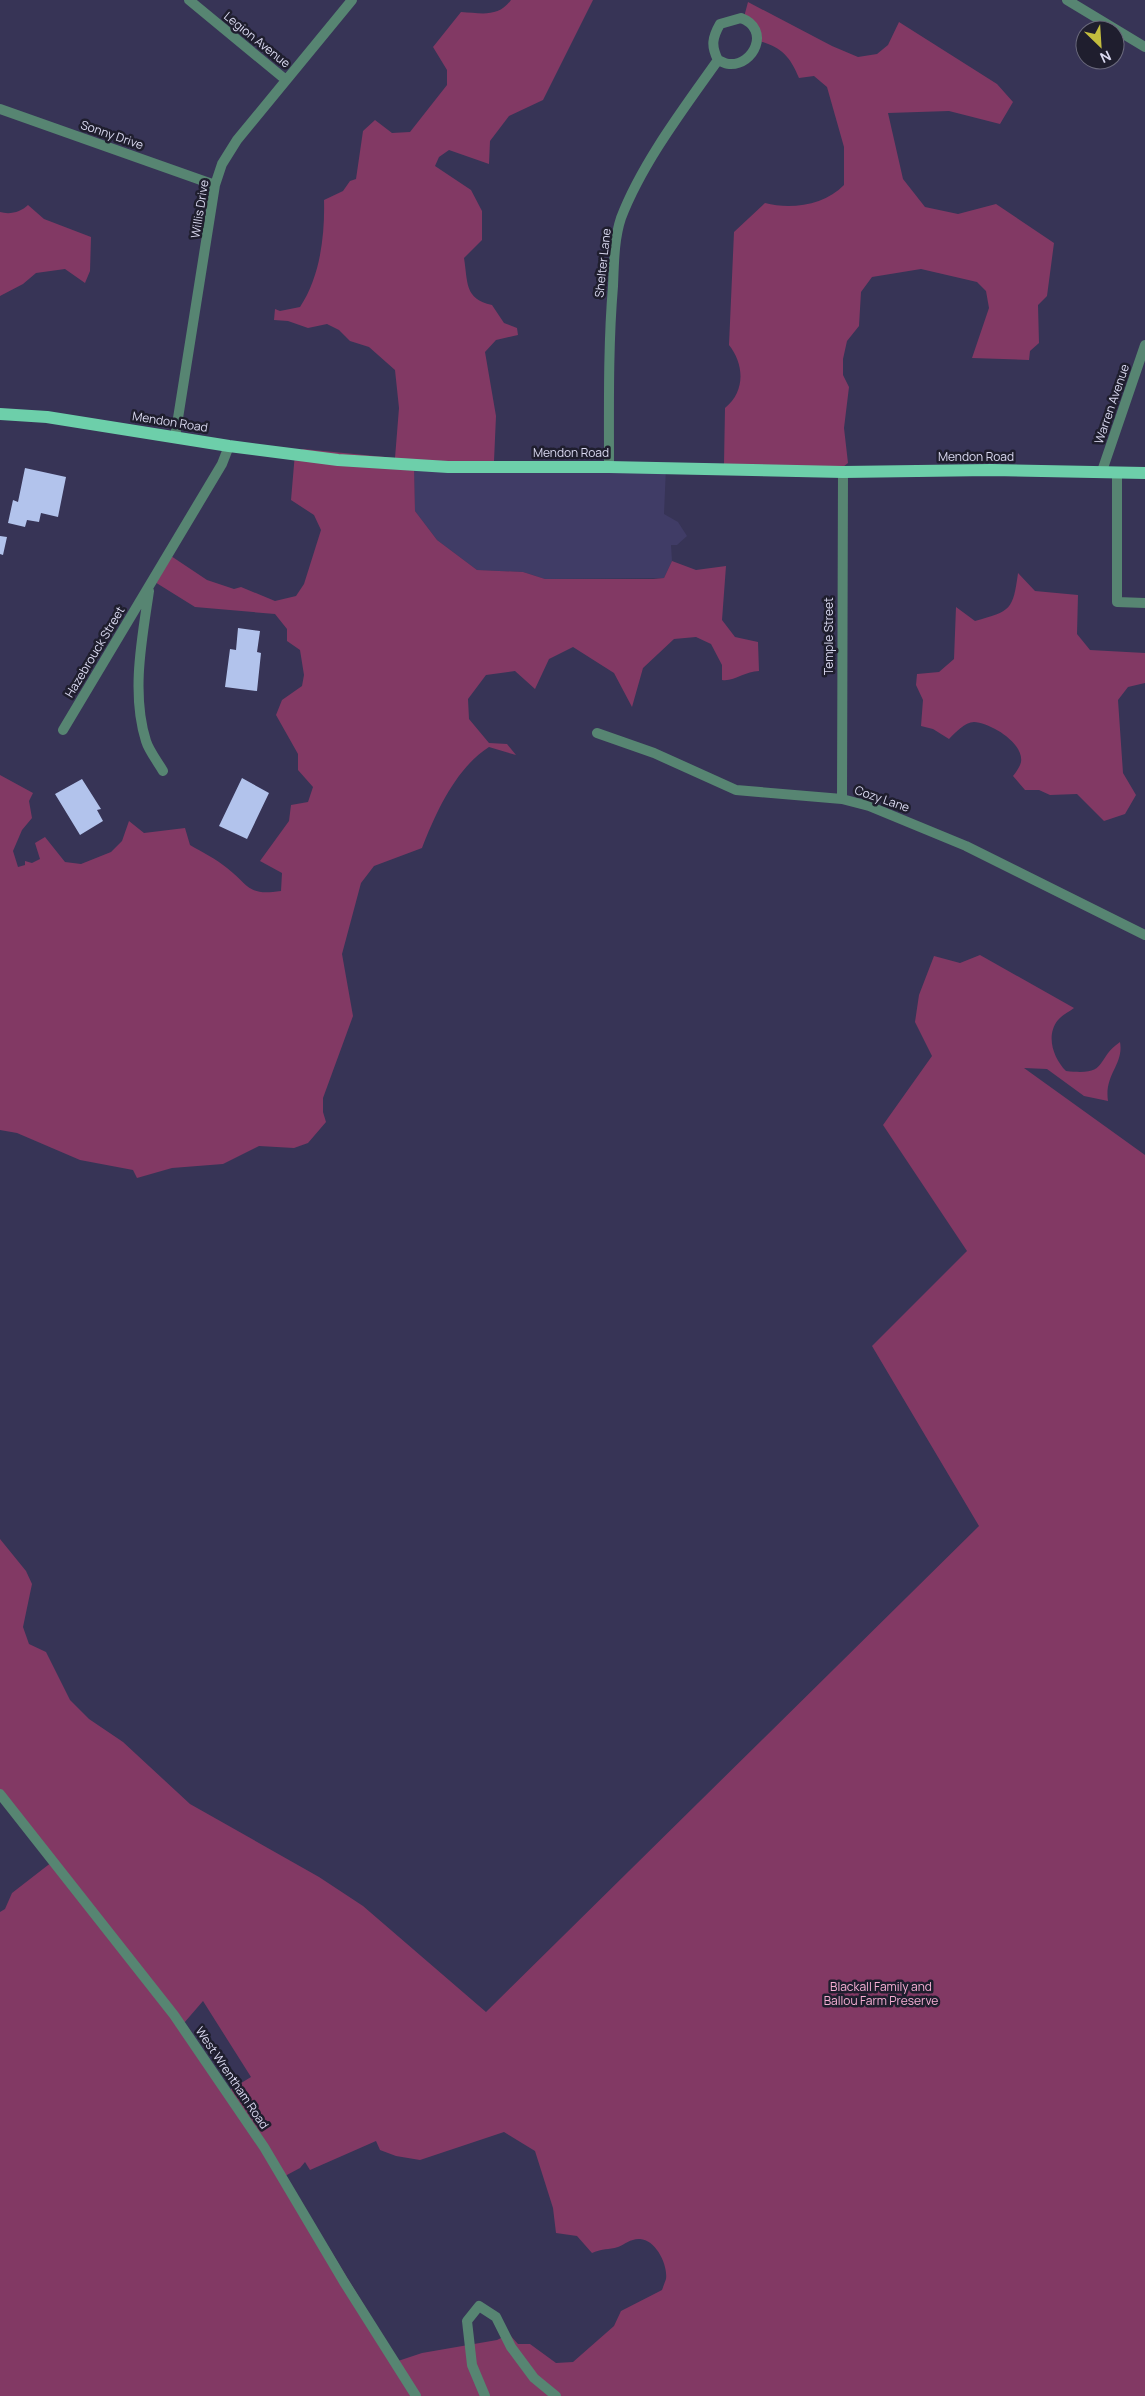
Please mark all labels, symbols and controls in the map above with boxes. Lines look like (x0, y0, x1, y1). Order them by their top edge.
street label: Legion Avenue (221, 8, 294, 72)
north arrow (1075, 20, 1125, 70)
text: N (1097, 46, 1114, 68)
street label: Sonny Drive (79, 116, 146, 153)
street label: Willis Drive (186, 178, 213, 239)
street label: Shelter Lane (590, 227, 615, 298)
street label: Warren Avenue (1090, 362, 1133, 446)
street label: Mendon Road (131, 407, 209, 436)
street label: Mendon Road (533, 444, 609, 461)
street label: Mendon Road (938, 448, 1014, 465)
street label: Temple Street (820, 597, 837, 675)
street label: Hazebrouck Street (61, 603, 129, 700)
street label: Cozy Lane (852, 781, 912, 816)
park label: Blackall Family and Ballou Farm Preserve (824, 1978, 938, 2009)
street label: West Wrentham Road (192, 2023, 273, 2132)

